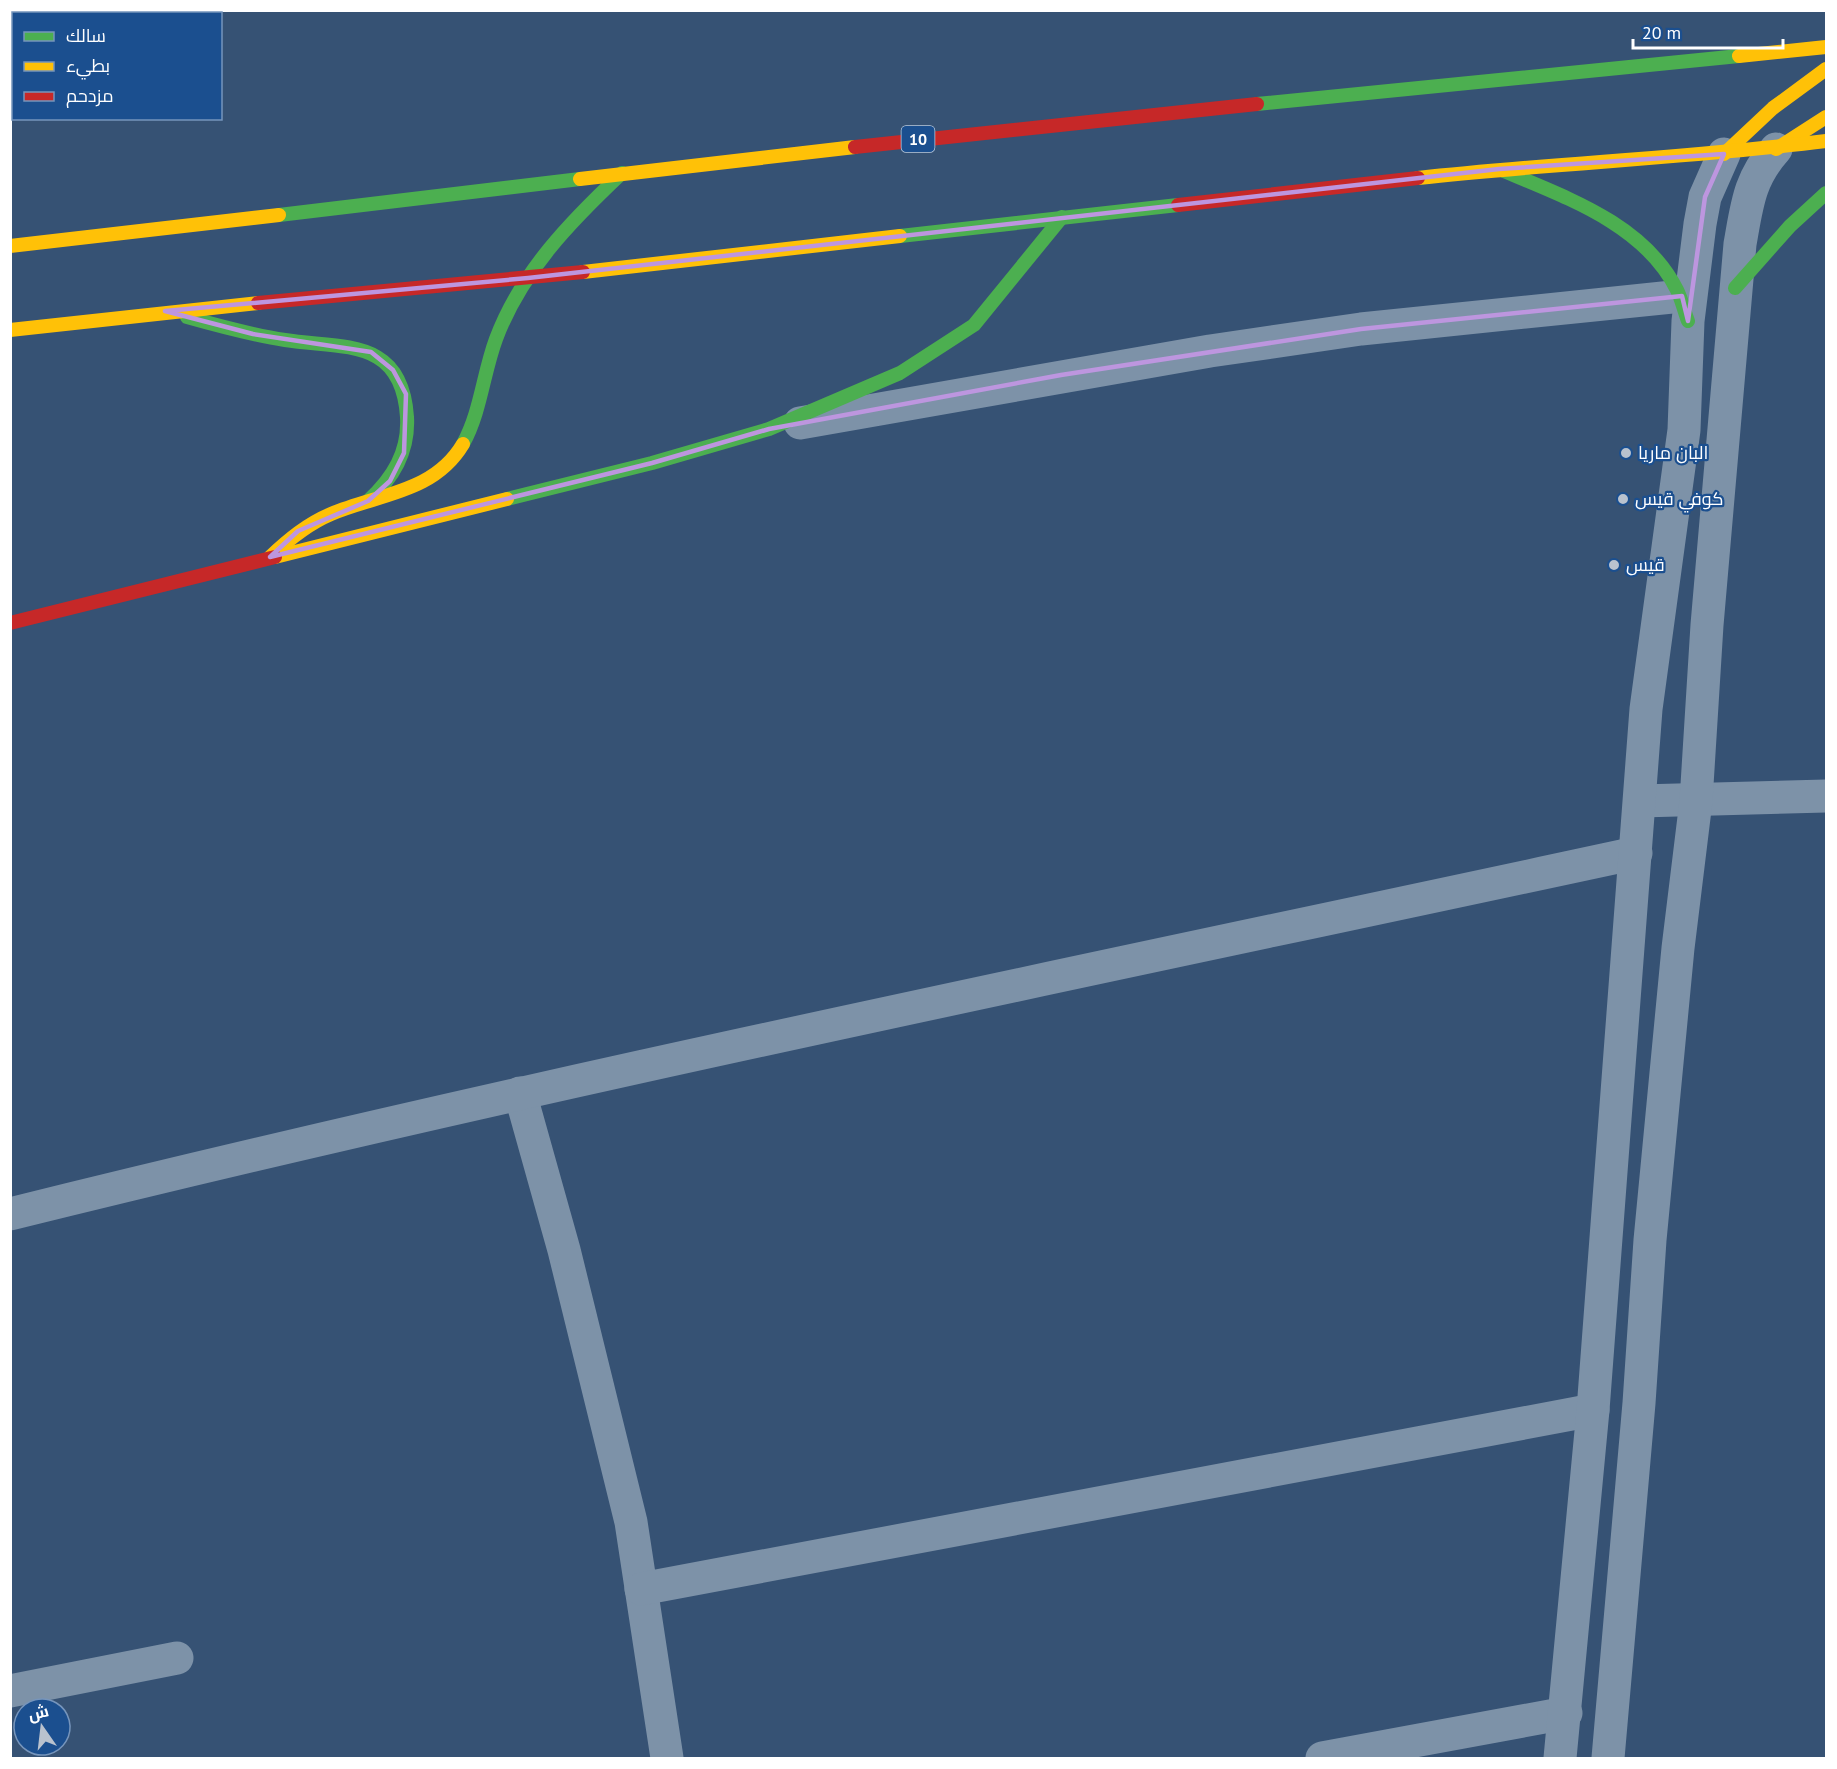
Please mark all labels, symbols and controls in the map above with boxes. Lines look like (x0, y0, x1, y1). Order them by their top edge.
legend (12, 12, 222, 120)
scale bar (1633, 12, 1783, 50)
text: 20 m (1642, 21, 1681, 44)
text: سالك (66, 24, 106, 47)
text: بطيء (66, 54, 110, 80)
text: مزدحم (66, 84, 114, 108)
road number: 10 (902, 126, 934, 152)
place label: البان ماريا (1638, 441, 1708, 464)
marker: البان ماريا (1619, 446, 1633, 460)
place label: كوفي قيس (1635, 487, 1723, 513)
marker: كوفي قيس (1616, 492, 1630, 506)
place label: قيس (1626, 553, 1665, 576)
marker: قيس (1607, 558, 1621, 572)
north arrow (12, 1697, 72, 1757)
text: ش (26, 1700, 51, 1725)

